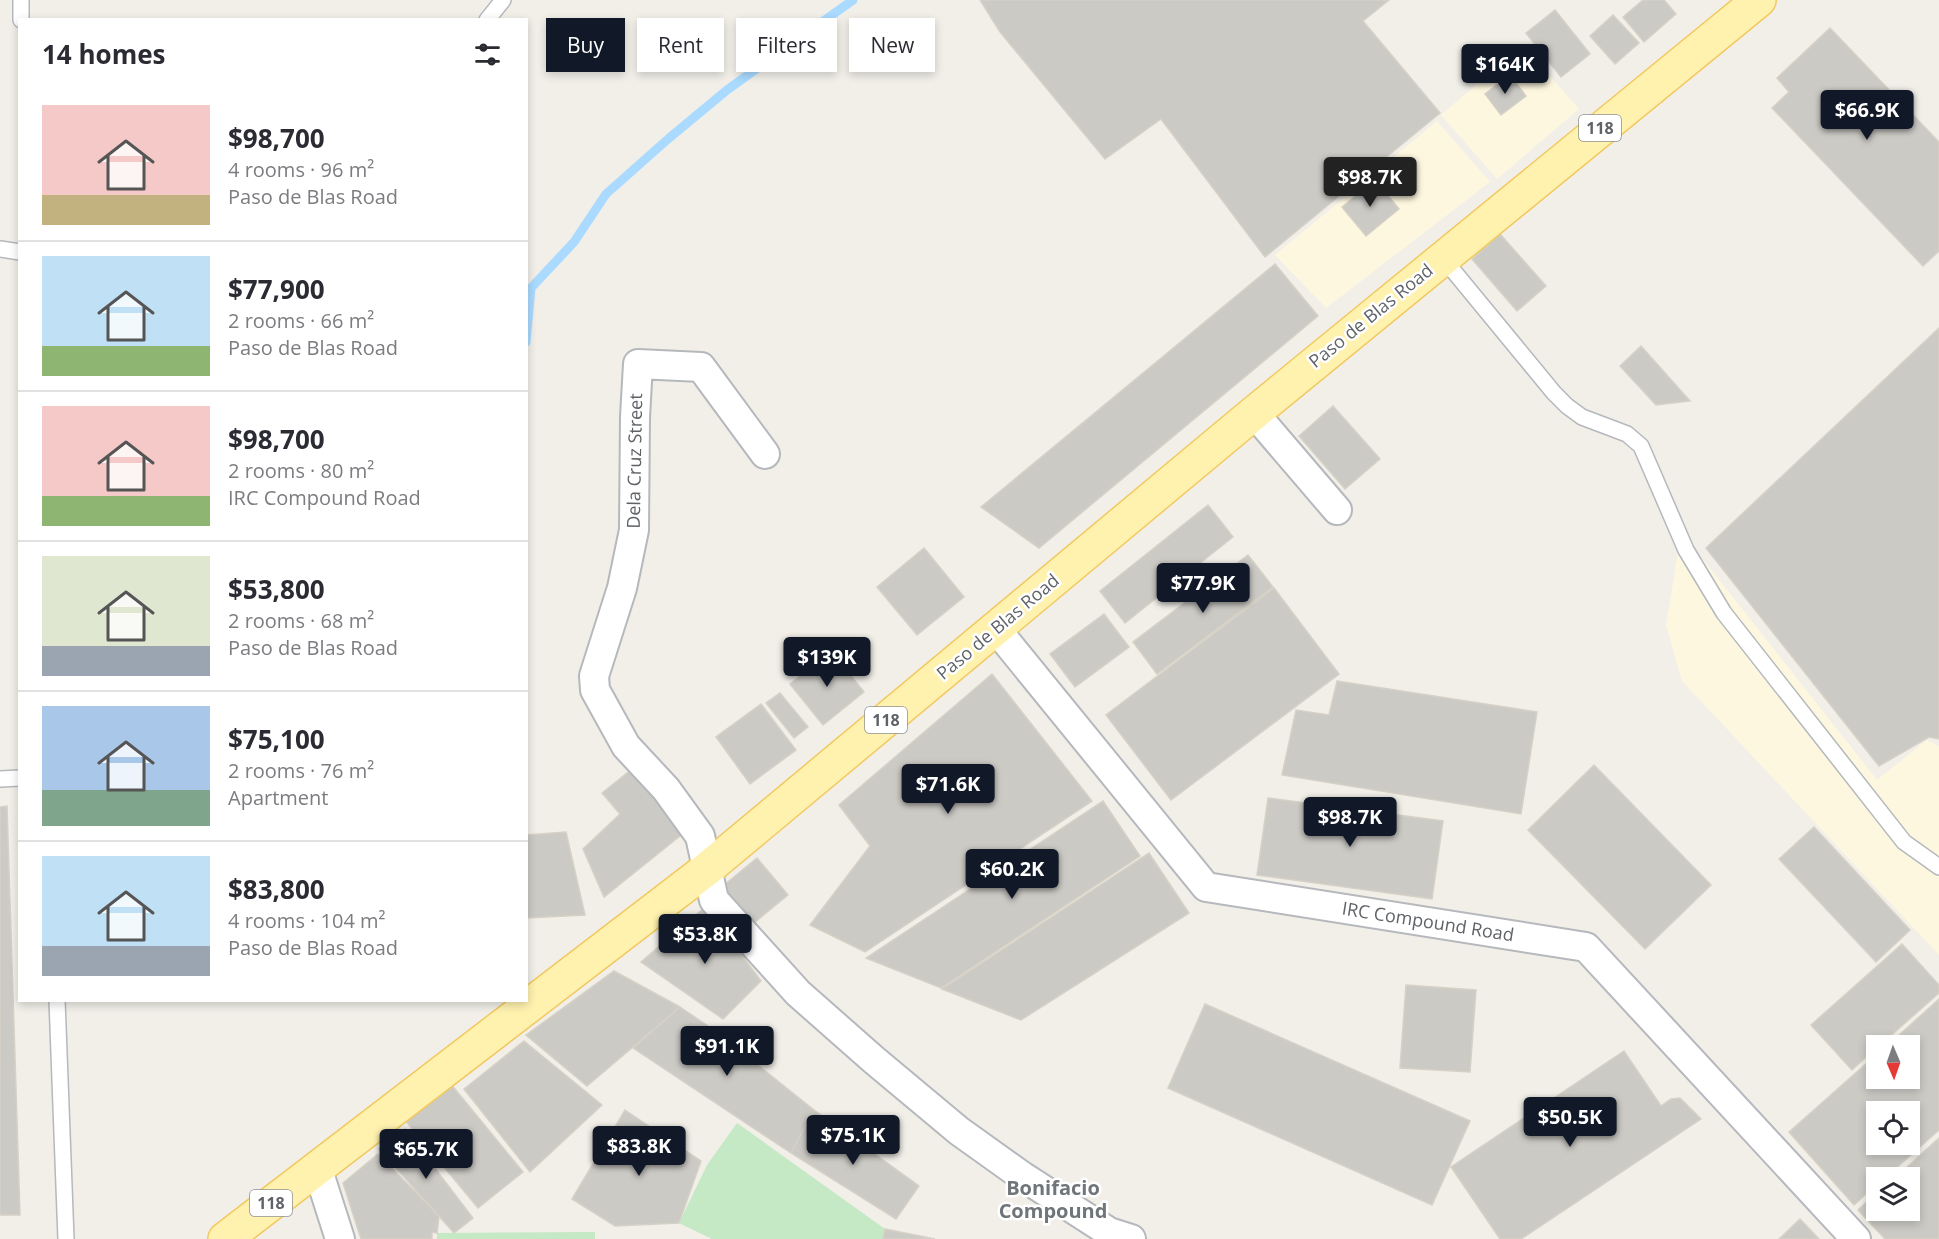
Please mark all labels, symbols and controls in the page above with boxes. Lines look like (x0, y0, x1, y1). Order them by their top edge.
chip: Buy (546, 18, 625, 72)
chip: Rent (637, 18, 724, 72)
chip: Filters (736, 18, 837, 72)
chip: New (849, 18, 935, 72)
text: 14 homes (42, 36, 166, 72)
icon: filters (471, 38, 504, 71)
pin: $164K (1463, 44, 1547, 95)
text: $164K (1475, 50, 1535, 77)
pin: $66.9K (1818, 90, 1916, 141)
text: $66.9K (1835, 96, 1899, 123)
road number: 118 (1579, 115, 1621, 141)
text: $98,700 (228, 120, 325, 156)
icon: home (90, 129, 162, 201)
text: 4 rooms · 96 m² (228, 156, 374, 183)
pin: $98.7K (1321, 157, 1419, 208)
text: $98.7K (1338, 163, 1402, 190)
text: Paso de Blas Road (228, 183, 398, 210)
street label: Paso de Blas Road (1303, 258, 1437, 373)
text: $77,900 (228, 271, 325, 307)
icon: home (90, 280, 162, 352)
text: 2 rooms · 66 m² (228, 307, 374, 334)
text: Paso de Blas Road (228, 334, 398, 361)
street label: Dela Cruz Street (621, 393, 647, 529)
text: $98,700 (228, 421, 325, 457)
icon: home (90, 430, 162, 502)
text: 2 rooms · 80 m² (228, 457, 374, 484)
text: IRC Compound Road (228, 484, 421, 511)
pin: $77.9K (1154, 563, 1252, 614)
street label: Paso de Blas Road (931, 568, 1064, 685)
text: $77.9K (1171, 569, 1235, 596)
text: $53,800 (228, 571, 325, 607)
icon: home (90, 580, 162, 652)
text: 2 rooms · 68 m² (228, 607, 374, 634)
text: Paso de Blas Road (228, 634, 398, 661)
pin: $139K (785, 637, 869, 688)
text: $139K (797, 643, 857, 670)
road number: 118 (865, 707, 907, 733)
text: $75,100 (228, 721, 325, 757)
icon: home (90, 730, 162, 802)
text: 2 rooms · 76 m² (228, 757, 374, 784)
pin: $71.6K (899, 764, 997, 815)
text: $71.6K (916, 770, 980, 797)
text: Apartment (228, 784, 328, 811)
pin: $98.7K (1301, 797, 1399, 848)
text: $98.7K (1318, 803, 1382, 830)
pin: $60.2K (963, 849, 1061, 900)
text: $60.2K (980, 855, 1044, 882)
text: $83,800 (228, 871, 325, 907)
icon: home (90, 880, 162, 952)
street label: IRC Compound Road (1341, 896, 1516, 946)
text: 4 rooms · 104 m² (228, 907, 386, 934)
pin: $53.8K (656, 914, 754, 965)
text: $53.8K (673, 920, 737, 947)
text: Paso de Blas Road (228, 934, 398, 961)
pin: $91.1K (678, 1026, 776, 1077)
text: $91.1K (695, 1032, 759, 1059)
north arrow (1866, 1035, 1920, 1089)
map controls (1866, 1035, 1920, 1221)
pin: $50.5K (1521, 1097, 1619, 1148)
button: locate (1866, 1101, 1920, 1155)
text: $50.5K (1538, 1103, 1602, 1130)
pin: $75.1K (804, 1115, 902, 1166)
text: $75.1K (821, 1121, 885, 1148)
pin: $83.8K (590, 1126, 688, 1177)
pin: $65.7K (377, 1129, 475, 1180)
text: $83.8K (607, 1132, 671, 1159)
text: $65.7K (394, 1135, 458, 1162)
button: layers (1866, 1167, 1920, 1221)
district label: Bonifacio Compound (999, 1174, 1107, 1224)
road number: 118 (250, 1190, 292, 1216)

